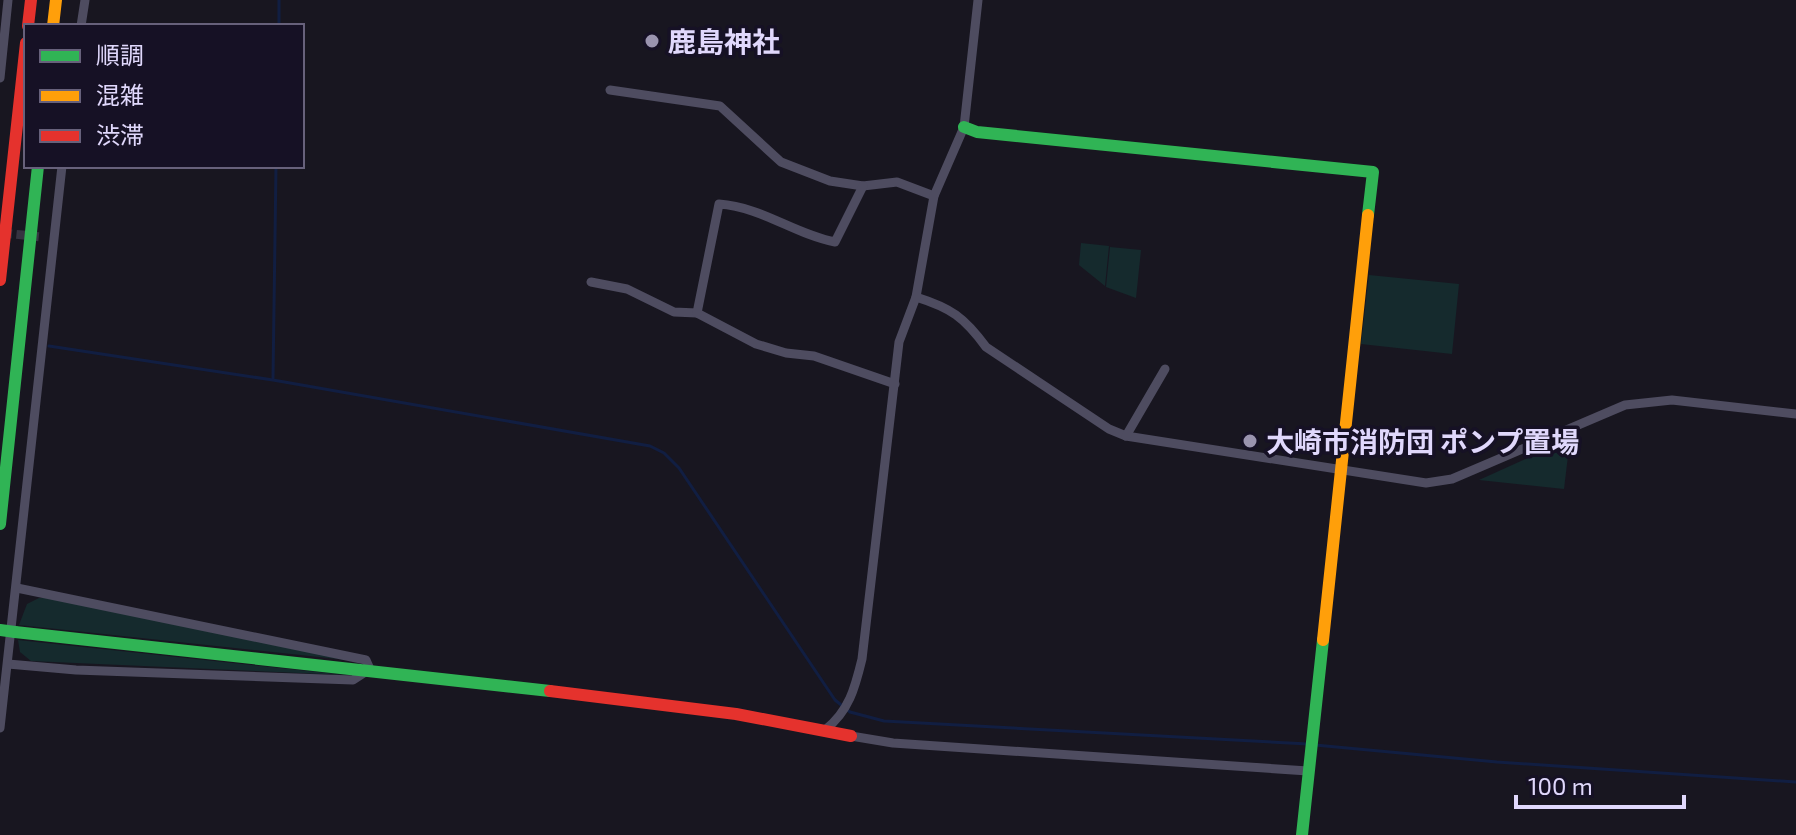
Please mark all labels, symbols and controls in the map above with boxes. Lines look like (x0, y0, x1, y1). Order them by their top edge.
legend (24, 24, 304, 168)
place label: 鹿島神社 (668, 24, 780, 58)
marker: 鹿島神社 (643, 32, 661, 50)
text: 順調 (96, 40, 144, 69)
text: 混雑 (96, 80, 144, 109)
text: 渋滞 (96, 120, 144, 149)
place label: 大崎市消防団 ポンプ置場 (1266, 424, 1579, 458)
marker: 大崎市消防団 ポンプ置場 (1241, 432, 1259, 450)
scale bar (1516, 759, 1684, 809)
text: 100 m (1528, 771, 1593, 800)

